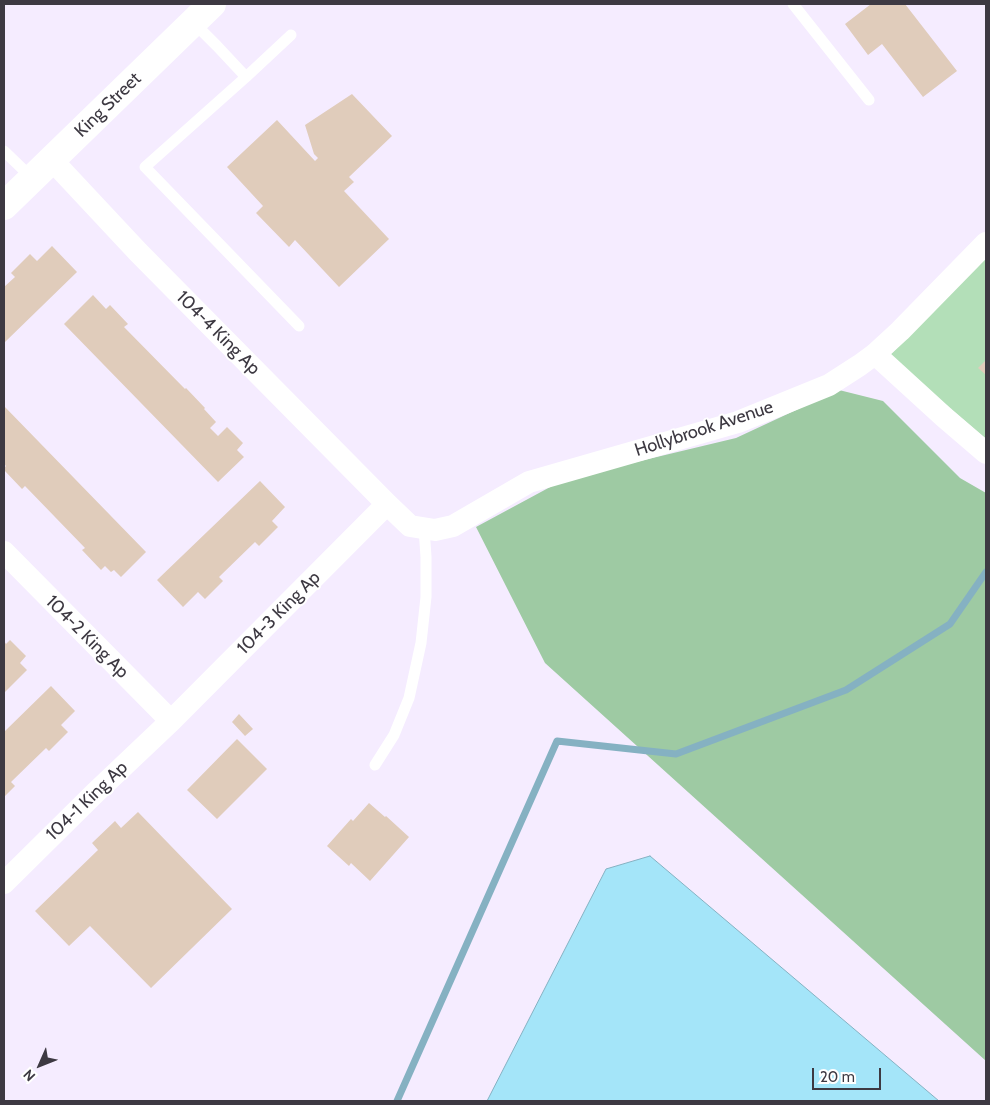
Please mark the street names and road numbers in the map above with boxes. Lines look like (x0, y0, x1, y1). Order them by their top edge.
street label: King Street (70, 68, 146, 142)
street label: 104-4 King Ap (172, 287, 264, 379)
street label: Hollybrook Avenue (632, 396, 776, 462)
street label: 104-3 King Ap (233, 567, 325, 659)
street label: 104-2 King Ap (41, 591, 133, 683)
street label: 104-1 King Ap (42, 757, 132, 845)

